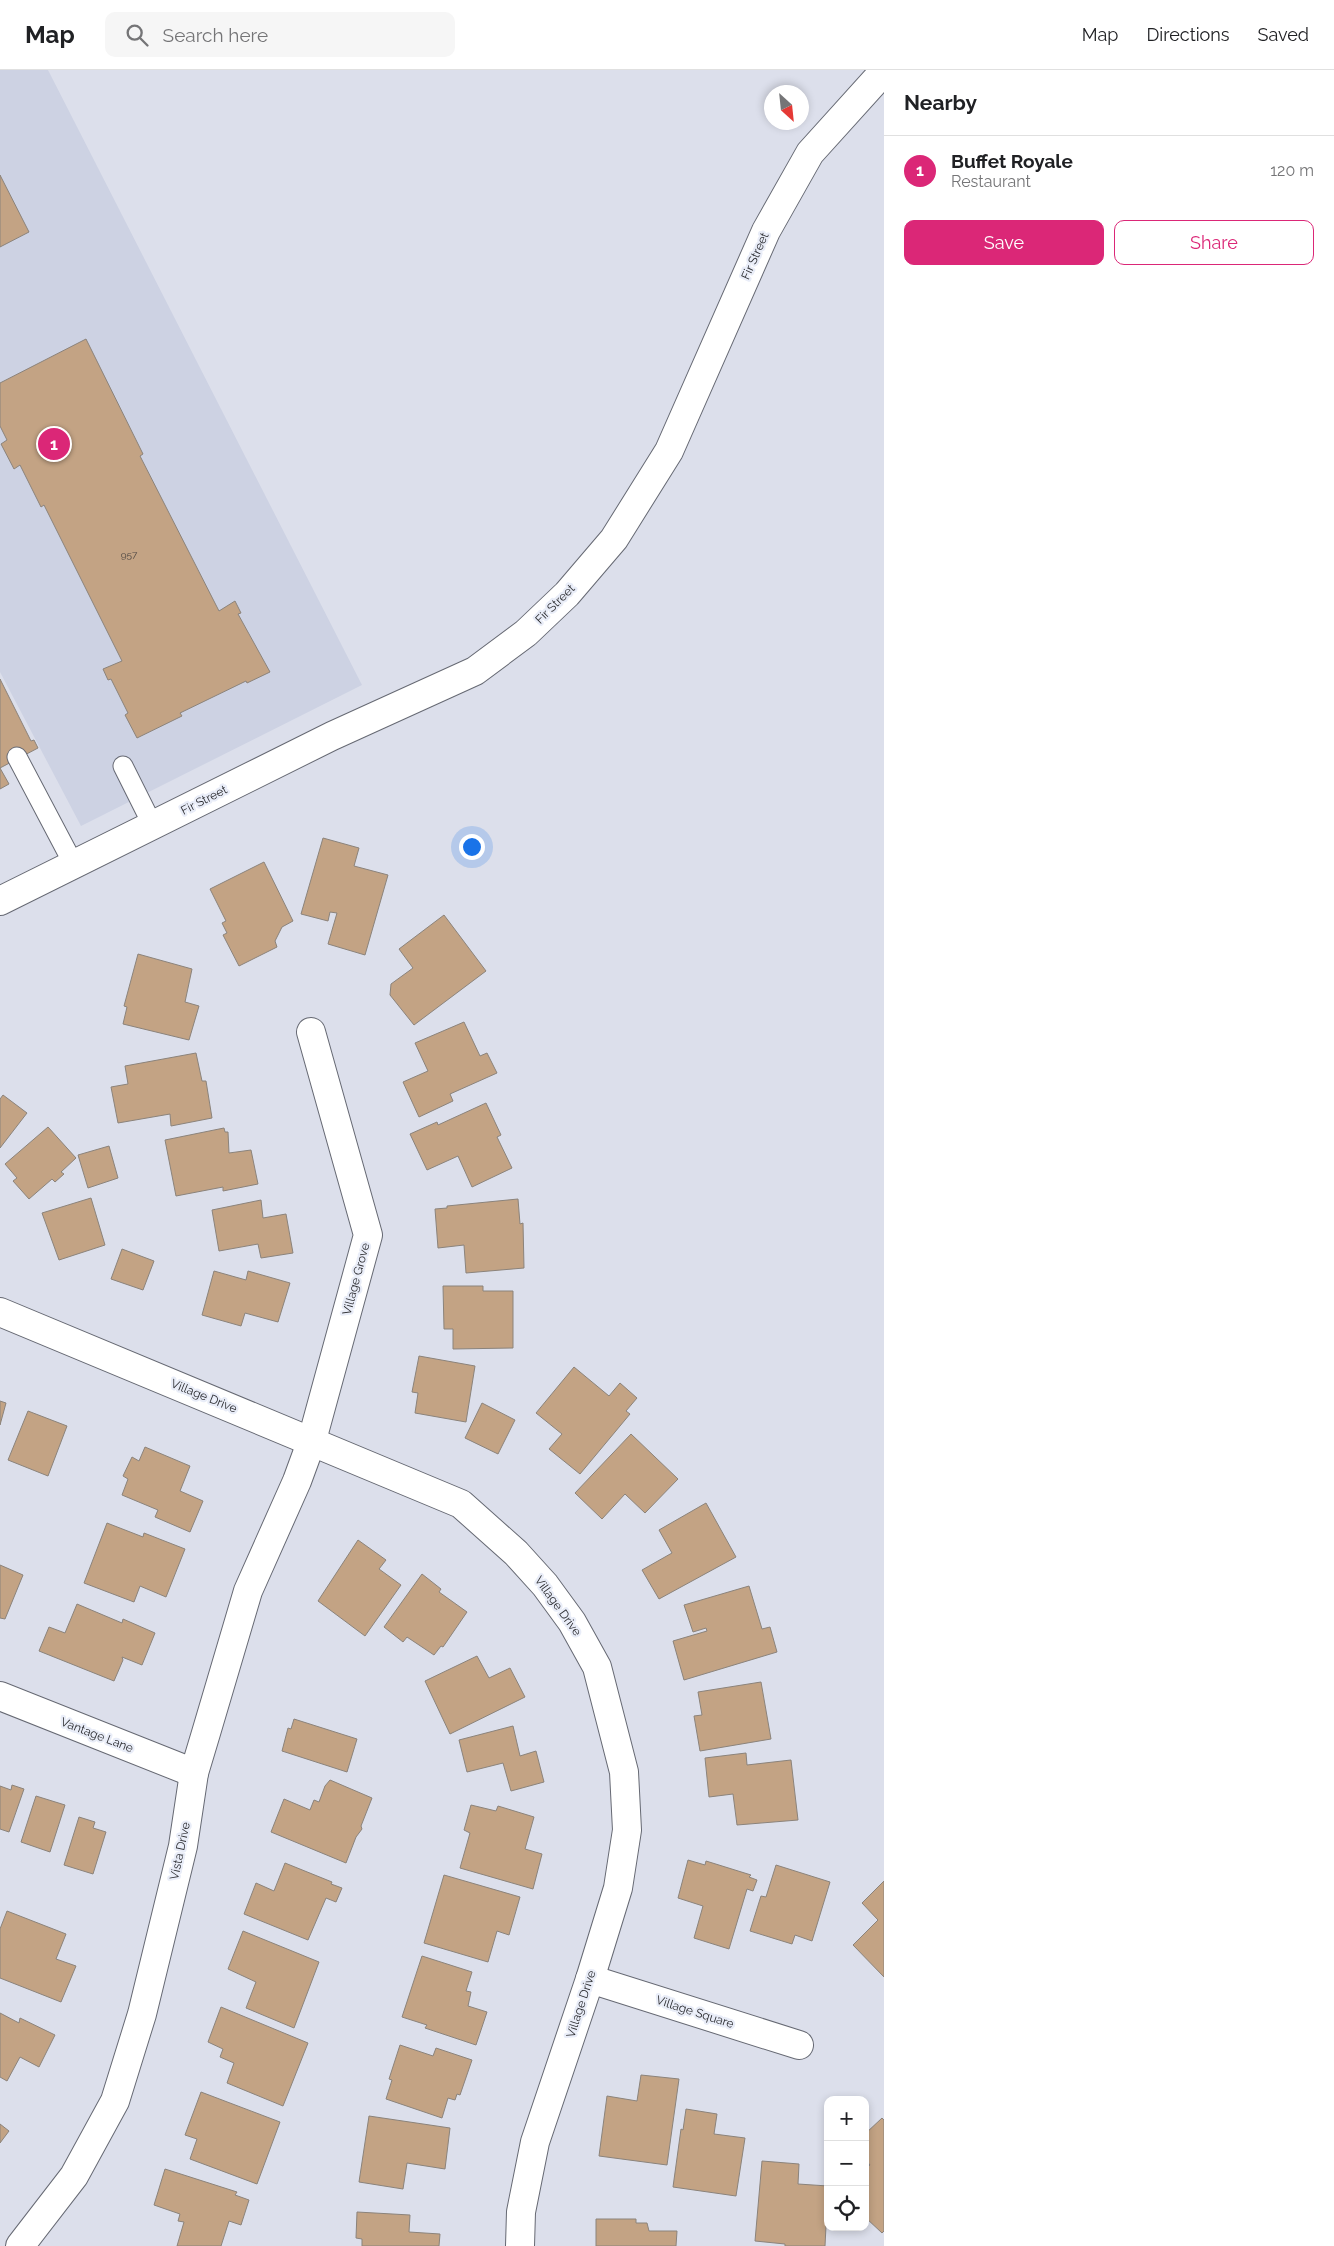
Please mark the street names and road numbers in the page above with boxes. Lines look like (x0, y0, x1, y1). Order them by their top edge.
street label: Fir Street (738, 230, 772, 282)
street label: Fir Street (532, 581, 578, 627)
street label: Fir Street (179, 782, 229, 818)
street label: Village Grove (340, 1241, 372, 1317)
street label: Village Drive (169, 1376, 239, 1416)
street label: Village Drive (532, 1574, 584, 1638)
street label: Vantage Lane (59, 1715, 135, 1755)
street label: Vista Drive (167, 1821, 193, 1881)
street label: Village Drive (564, 1969, 598, 2039)
street label: Village Square (654, 1993, 736, 2031)

